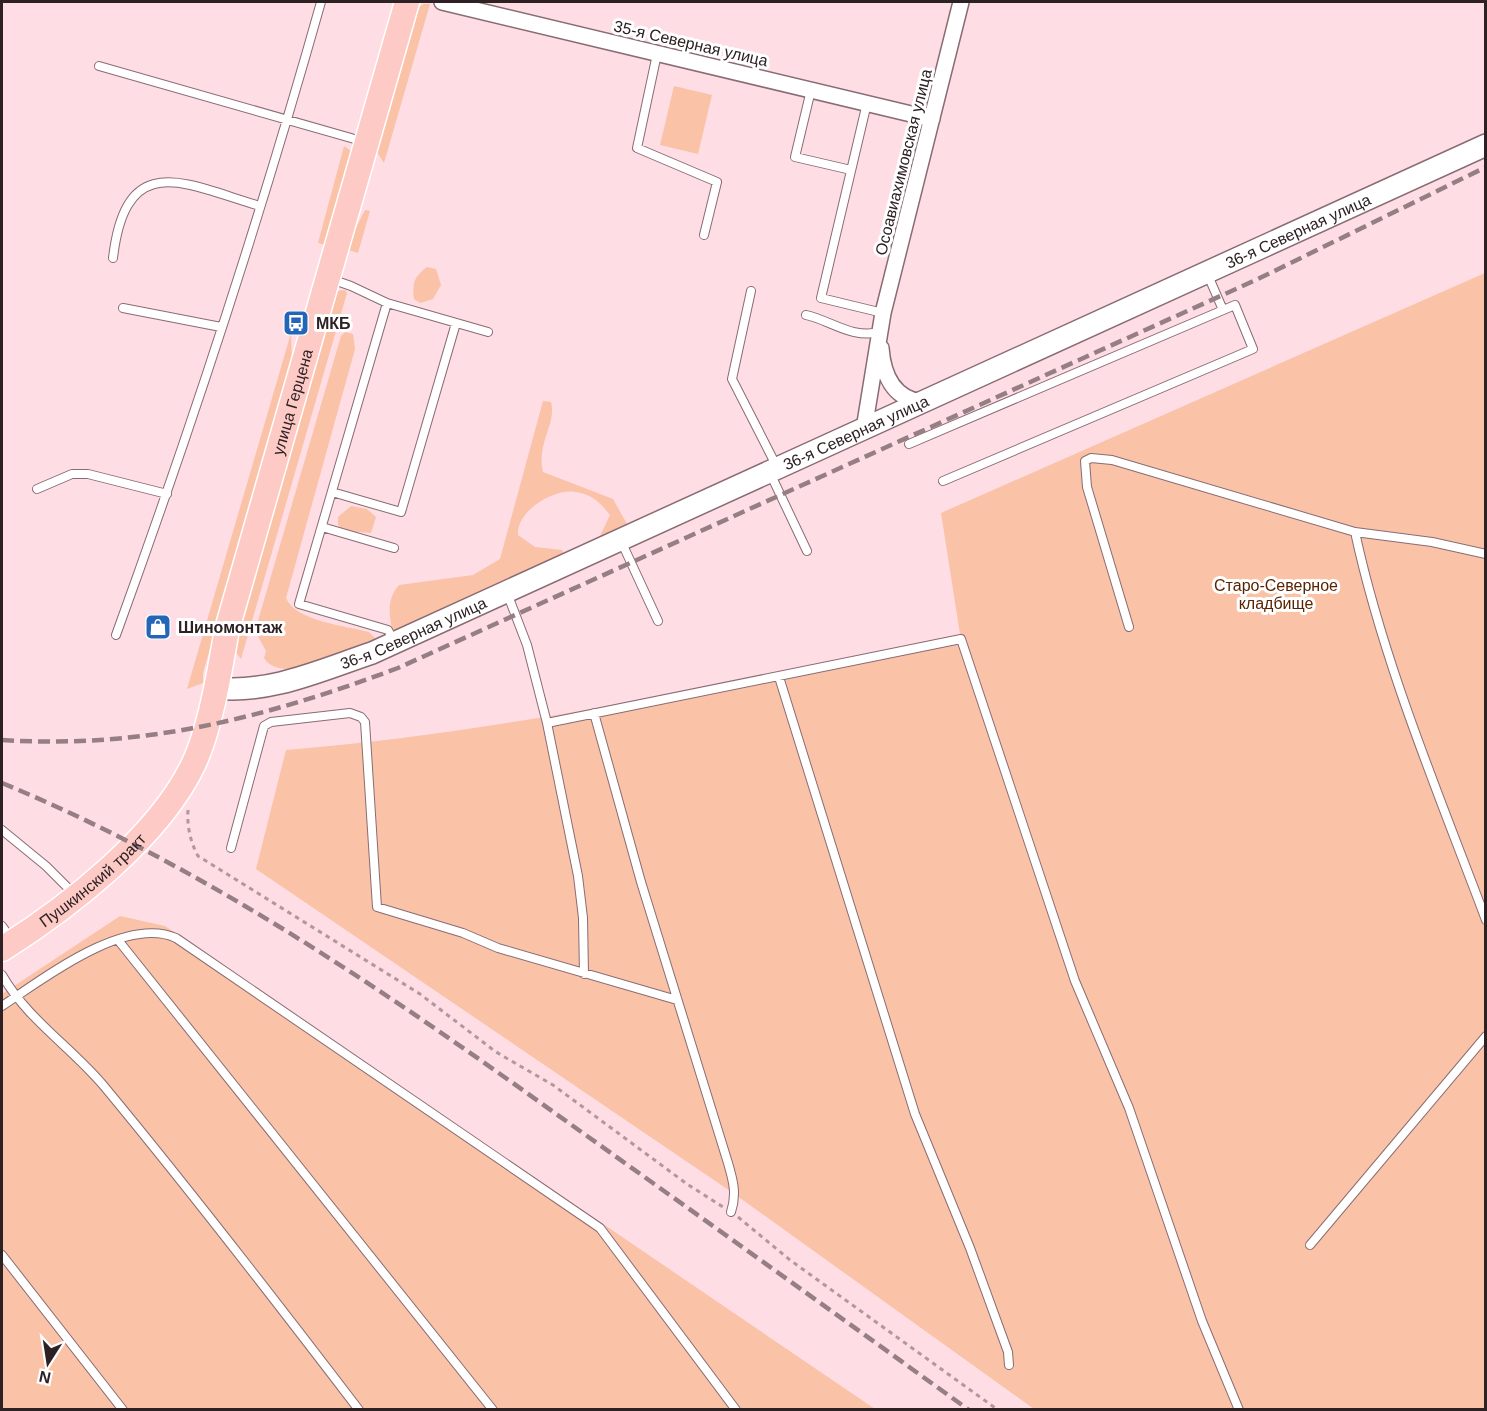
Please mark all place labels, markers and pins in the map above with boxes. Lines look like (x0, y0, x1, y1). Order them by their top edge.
bus stop icon: МКБ (281, 308, 311, 338)
place label: МКБ (316, 315, 351, 332)
shop icon: Шиномонтаж (143, 612, 173, 642)
place label: Шиномонтаж (178, 619, 283, 636)

